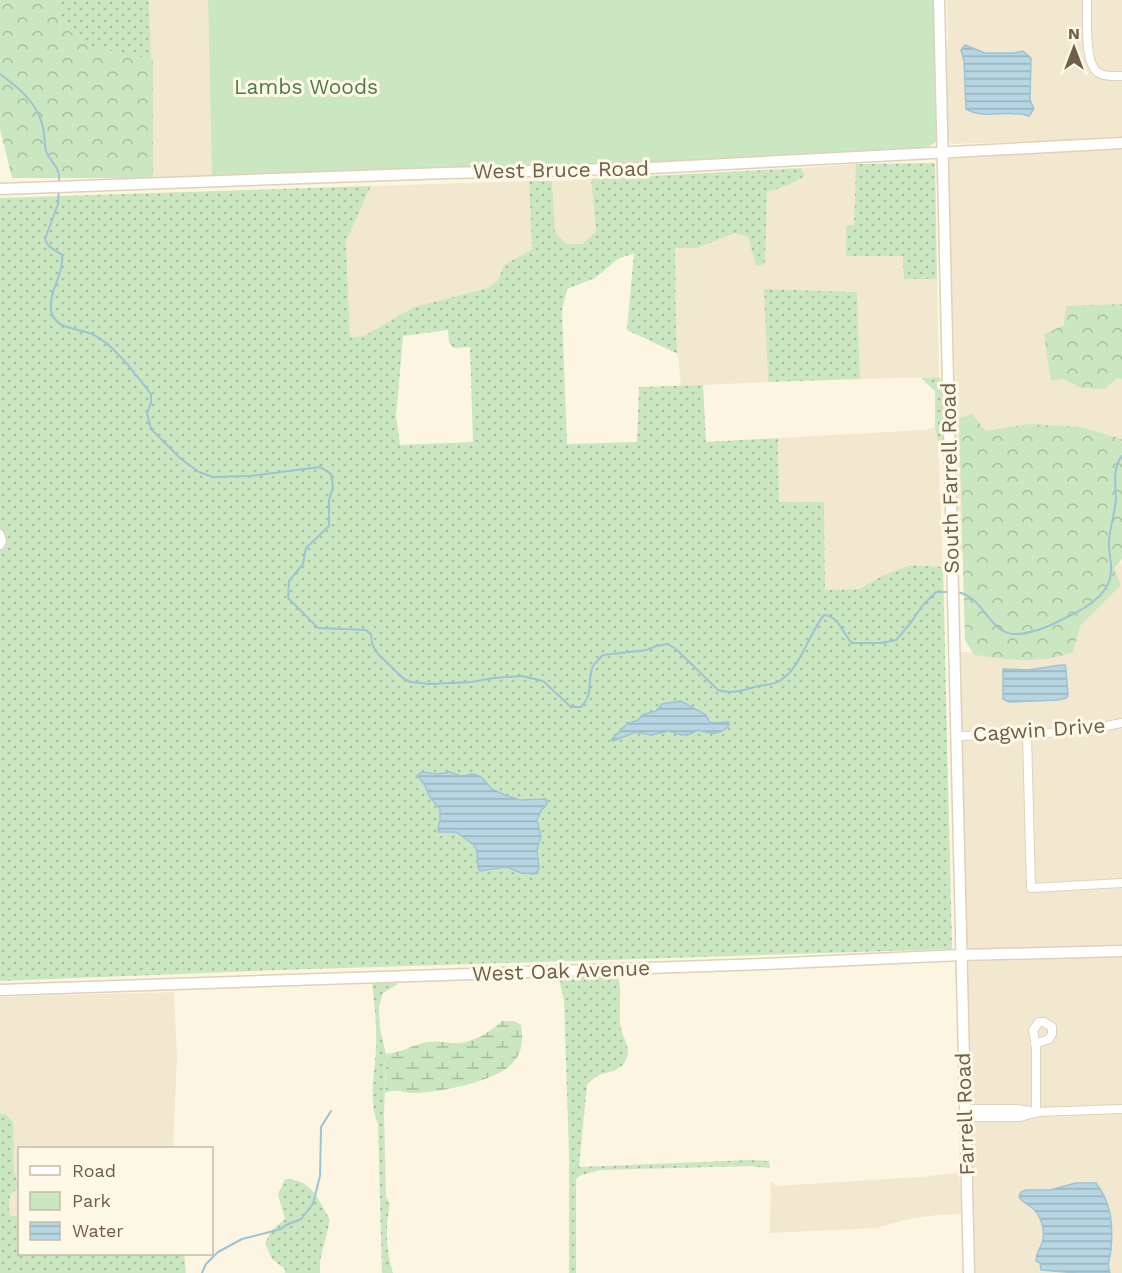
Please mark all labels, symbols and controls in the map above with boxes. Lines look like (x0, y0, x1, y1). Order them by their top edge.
north arrow (1044, 18, 1104, 78)
text: N (1068, 24, 1080, 43)
park label: Lambs Woods (234, 74, 378, 99)
street label: West Bruce Road (473, 155, 649, 184)
street label: South Farrell Road (935, 382, 964, 574)
street label: Cagwin Drive (972, 712, 1106, 747)
street label: West Oak Avenue (471, 955, 650, 986)
street label: Farrell Road (950, 1052, 979, 1176)
legend (18, 1147, 213, 1255)
text: Road (72, 1160, 116, 1181)
text: Park (72, 1190, 111, 1211)
text: Water (72, 1220, 124, 1241)

